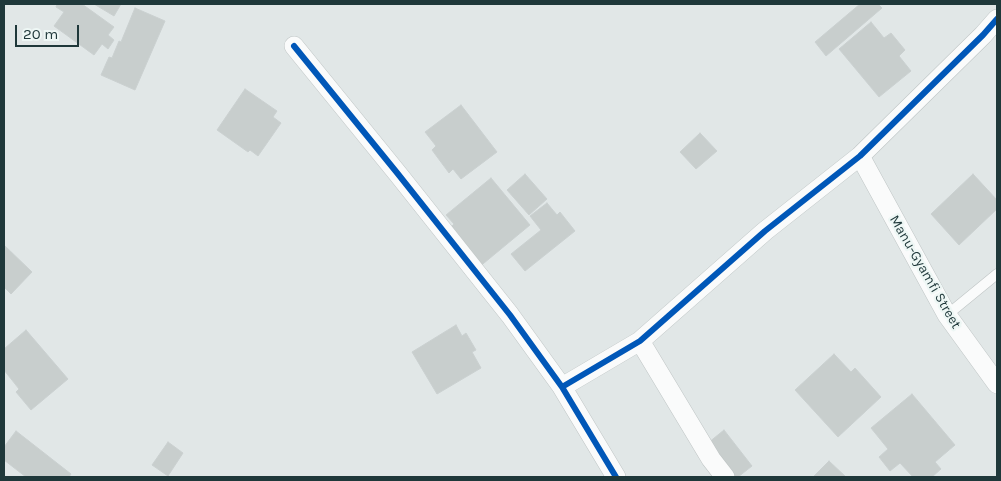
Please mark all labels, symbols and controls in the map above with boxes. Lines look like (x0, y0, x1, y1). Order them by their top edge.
scale bar (18, 15, 81, 47)
text: 20 m (23, 25, 58, 43)
street label: Manu-Gyamfi Street (886, 212, 964, 332)

